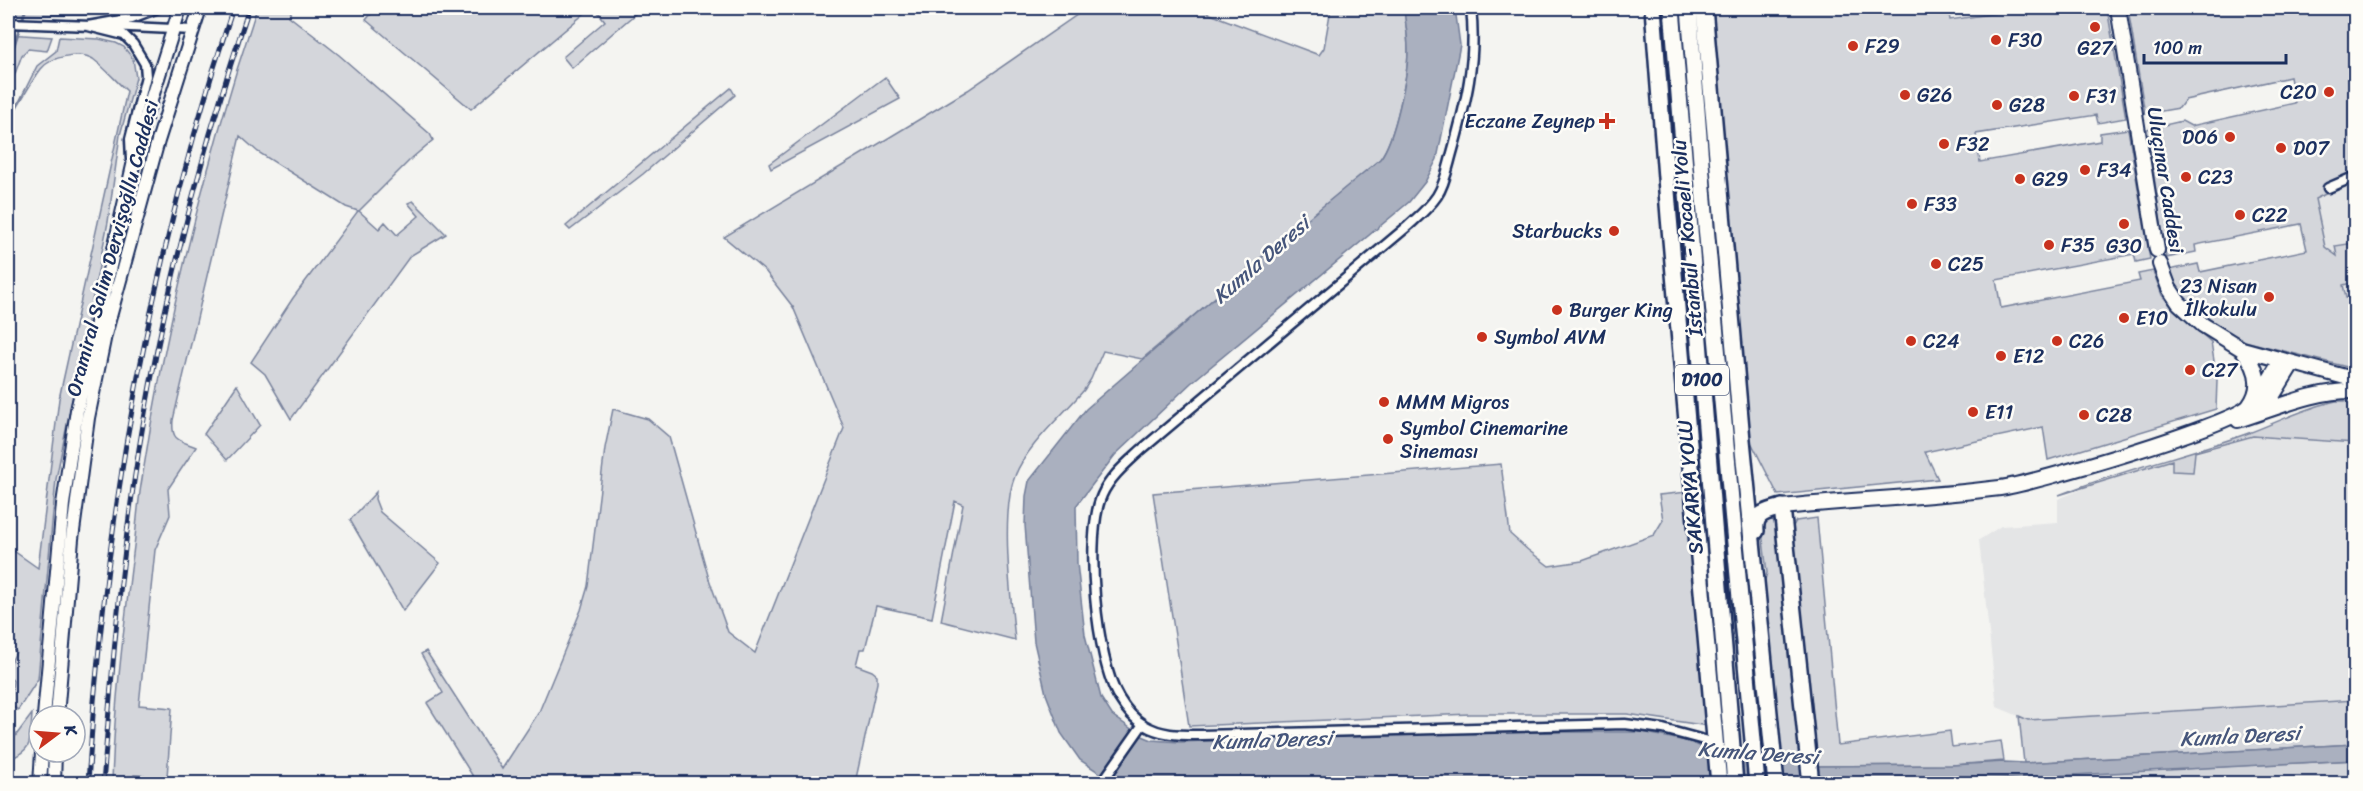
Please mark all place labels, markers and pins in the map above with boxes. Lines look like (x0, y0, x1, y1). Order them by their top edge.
marker: G27 (2088, 20, 2102, 34)
place label: F30 (2008, 23, 2043, 58)
place label: F29 (1865, 29, 1900, 64)
place label: G27 (2077, 31, 2114, 66)
marker: F30 (1989, 33, 2003, 47)
marker: F29 (1846, 39, 1860, 53)
place label: C20 (2280, 75, 2317, 110)
place label: G26 (1917, 78, 1952, 113)
place label: F31 (2086, 79, 2116, 114)
marker: C20 (2322, 85, 2336, 99)
marker: G26 (1898, 88, 1912, 102)
place label: G28 (2009, 88, 2045, 123)
marker: F31 (2067, 89, 2081, 103)
marker: G28 (1990, 98, 2004, 112)
place label: Eczane Zeynep (1465, 104, 1595, 139)
marker: Eczane Zeynep (1600, 114, 1614, 128)
place label: D06 (2182, 120, 2218, 155)
place label: F32 (1956, 127, 1990, 162)
marker: D06 (2223, 130, 2237, 144)
place label: D07 (2293, 131, 2331, 166)
marker: F32 (1937, 137, 1951, 151)
marker: D07 (2274, 141, 2288, 155)
place label: F34 (2097, 153, 2131, 188)
place label: C23 (2198, 160, 2233, 195)
place label: G29 (2032, 162, 2068, 197)
marker: F34 (2078, 163, 2092, 177)
marker: C23 (2179, 170, 2193, 184)
marker: G29 (2013, 172, 2027, 186)
place label: F33 (1924, 187, 1957, 222)
marker: F33 (1905, 197, 1919, 211)
place label: C22 (2252, 198, 2288, 233)
marker: C22 (2233, 208, 2247, 222)
place label: Starbucks (1512, 214, 1603, 249)
marker: G30 (2117, 217, 2131, 231)
marker: Starbucks (1607, 224, 1621, 238)
place label: F35 (2061, 228, 2095, 263)
place label: G30 (2106, 229, 2142, 264)
marker: F35 (2042, 238, 2056, 252)
place label: C25 (1948, 247, 1984, 282)
marker: C25 (1929, 257, 1943, 271)
place label: 23 Nisan İlkokulu (2180, 269, 2257, 327)
marker: 23 Nisan İlkokulu (2262, 290, 2276, 304)
place label: Burger King (1569, 293, 1673, 328)
place label: E10 (2136, 301, 2168, 336)
marker: Burger King (1550, 303, 1564, 317)
marker: E10 (2117, 311, 2131, 325)
place label: Symbol AVM (1494, 320, 1606, 355)
place label: C24 (1923, 324, 1960, 359)
place label: C26 (2069, 324, 2104, 359)
marker: Symbol AVM (1475, 330, 1489, 344)
marker: C24 (1904, 334, 1918, 348)
marker: C26 (2050, 334, 2064, 348)
place label: E12 (2013, 339, 2045, 374)
marker: E12 (1994, 349, 2008, 363)
place label: C27 (2202, 353, 2239, 388)
marker: C27 (2183, 363, 2197, 377)
place label: MMM Migros (1396, 385, 1510, 420)
marker: MMM Migros (1377, 395, 1391, 409)
place label: E11 (1985, 395, 2013, 430)
place label: C28 (2096, 398, 2132, 433)
marker: E11 (1966, 405, 1980, 419)
marker: C28 (2077, 408, 2091, 422)
place label: Symbol Cinemarine Sineması (1400, 411, 1568, 469)
marker: Symbol Cinemarine Sineması (1381, 432, 1395, 446)

